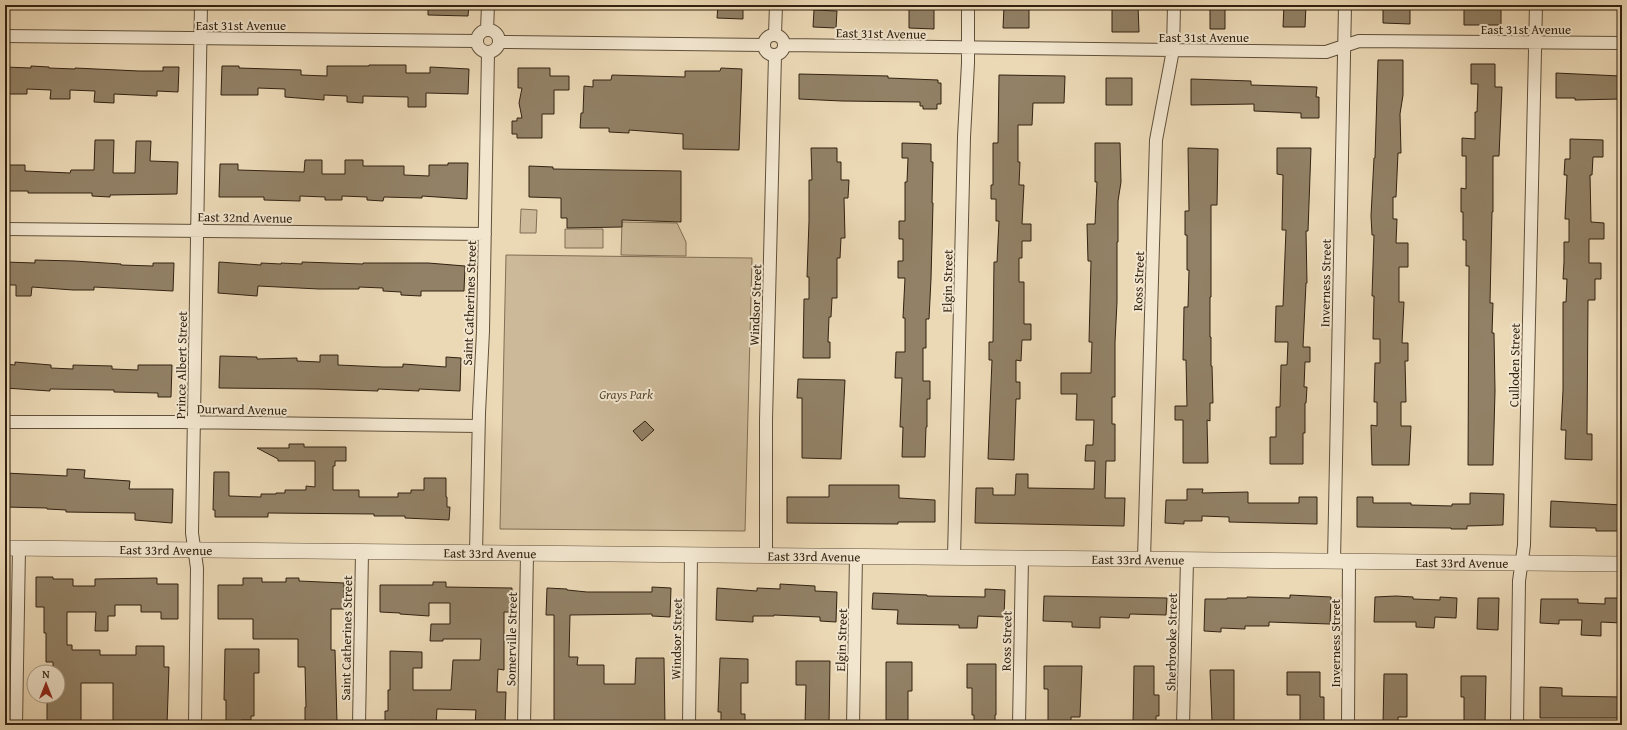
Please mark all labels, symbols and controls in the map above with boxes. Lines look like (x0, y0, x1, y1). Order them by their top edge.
street label: East 31st Avenue (196, 16, 286, 35)
street label: East 31st Avenue (1481, 20, 1571, 39)
street label: East 31st Avenue (836, 23, 926, 44)
street label: East 31st Avenue (1159, 28, 1249, 47)
street label: East 32nd Avenue (197, 207, 293, 228)
street label: Inverness Street (1315, 238, 1336, 327)
street label: Saint Catherines Street (458, 240, 481, 366)
street label: Elgin Street (937, 249, 958, 313)
street label: Ross Street (1128, 250, 1149, 311)
street label: Windsor Street (745, 263, 766, 346)
street label: Prince Albert Street (171, 310, 192, 419)
street label: Culloden Street (1504, 322, 1525, 407)
park label: Grays Park (599, 385, 653, 404)
street label: Durward Avenue (197, 399, 287, 420)
street label: East 33rd Avenue (119, 540, 213, 560)
street label: East 33rd Avenue (443, 543, 537, 563)
street label: East 33rd Avenue (767, 547, 861, 566)
street label: East 33rd Avenue (1091, 550, 1185, 570)
street label: East 33rd Avenue (1415, 553, 1508, 573)
street label: Saint Catherines Street (336, 575, 357, 701)
street label: Somerville Street (501, 591, 522, 686)
street label: Sherbrooke Street (1161, 592, 1182, 691)
street label: Windsor Street (666, 598, 687, 680)
street label: Inverness Street (1326, 598, 1345, 687)
street label: Elgin Street (831, 608, 852, 672)
street label: Ross Street (996, 610, 1017, 671)
north arrow (26, 664, 66, 704)
text: N (42, 666, 50, 682)

